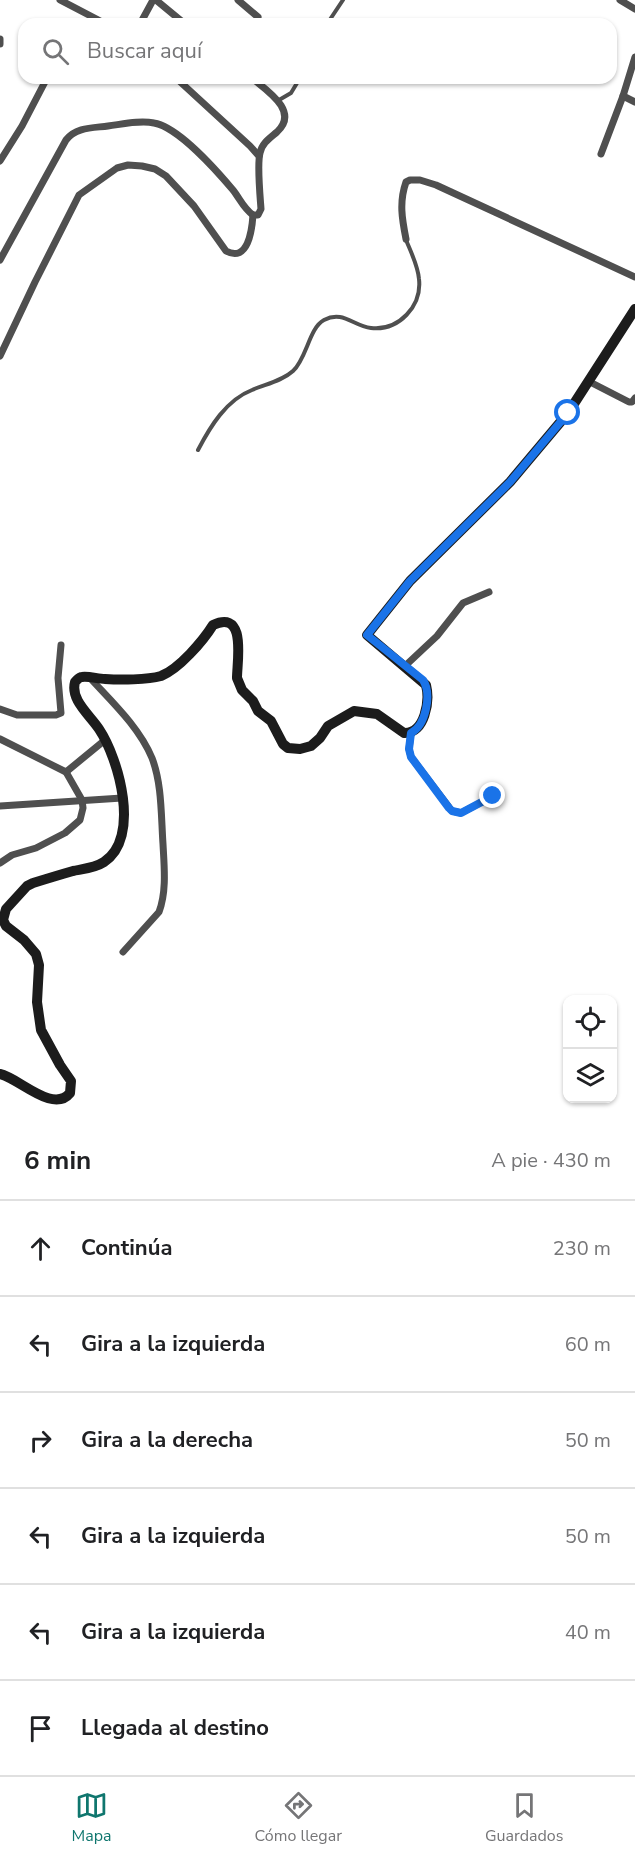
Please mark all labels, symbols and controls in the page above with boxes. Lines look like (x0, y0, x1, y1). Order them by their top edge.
search box (18, 18, 617, 84)
icon: search (39, 35, 72, 68)
text: Buscar aquí (87, 36, 202, 66)
route start (554, 399, 580, 425)
route end (479, 782, 505, 808)
map controls (563, 995, 617, 1103)
button: locate (563, 995, 617, 1049)
button: layers (563, 1049, 617, 1103)
text: 6 min (24, 1143, 91, 1178)
text: A pie · 430 m (491, 1147, 611, 1174)
icon: ahead (24, 1232, 57, 1265)
text: Continúa (81, 1233, 172, 1263)
text: 230 m (553, 1235, 611, 1262)
icon: left (24, 1328, 57, 1361)
text: Gira a la izquierda (81, 1329, 265, 1359)
text: 60 m (565, 1331, 611, 1358)
icon: right (24, 1424, 57, 1457)
text: Gira a la derecha (81, 1425, 253, 1455)
text: 50 m (565, 1427, 611, 1454)
icon: left (24, 1520, 57, 1553)
text: Gira a la izquierda (81, 1521, 265, 1551)
text: 50 m (565, 1523, 611, 1550)
icon: left (24, 1616, 57, 1649)
text: Gira a la izquierda (81, 1617, 265, 1647)
text: 40 m (565, 1619, 611, 1646)
icon: arrive (24, 1712, 57, 1745)
text: Llegada al destino (81, 1713, 269, 1743)
tab: Mapa (72, 1789, 112, 1847)
tab: Cómo llegar (255, 1789, 342, 1847)
tab: Guardados (485, 1789, 563, 1847)

